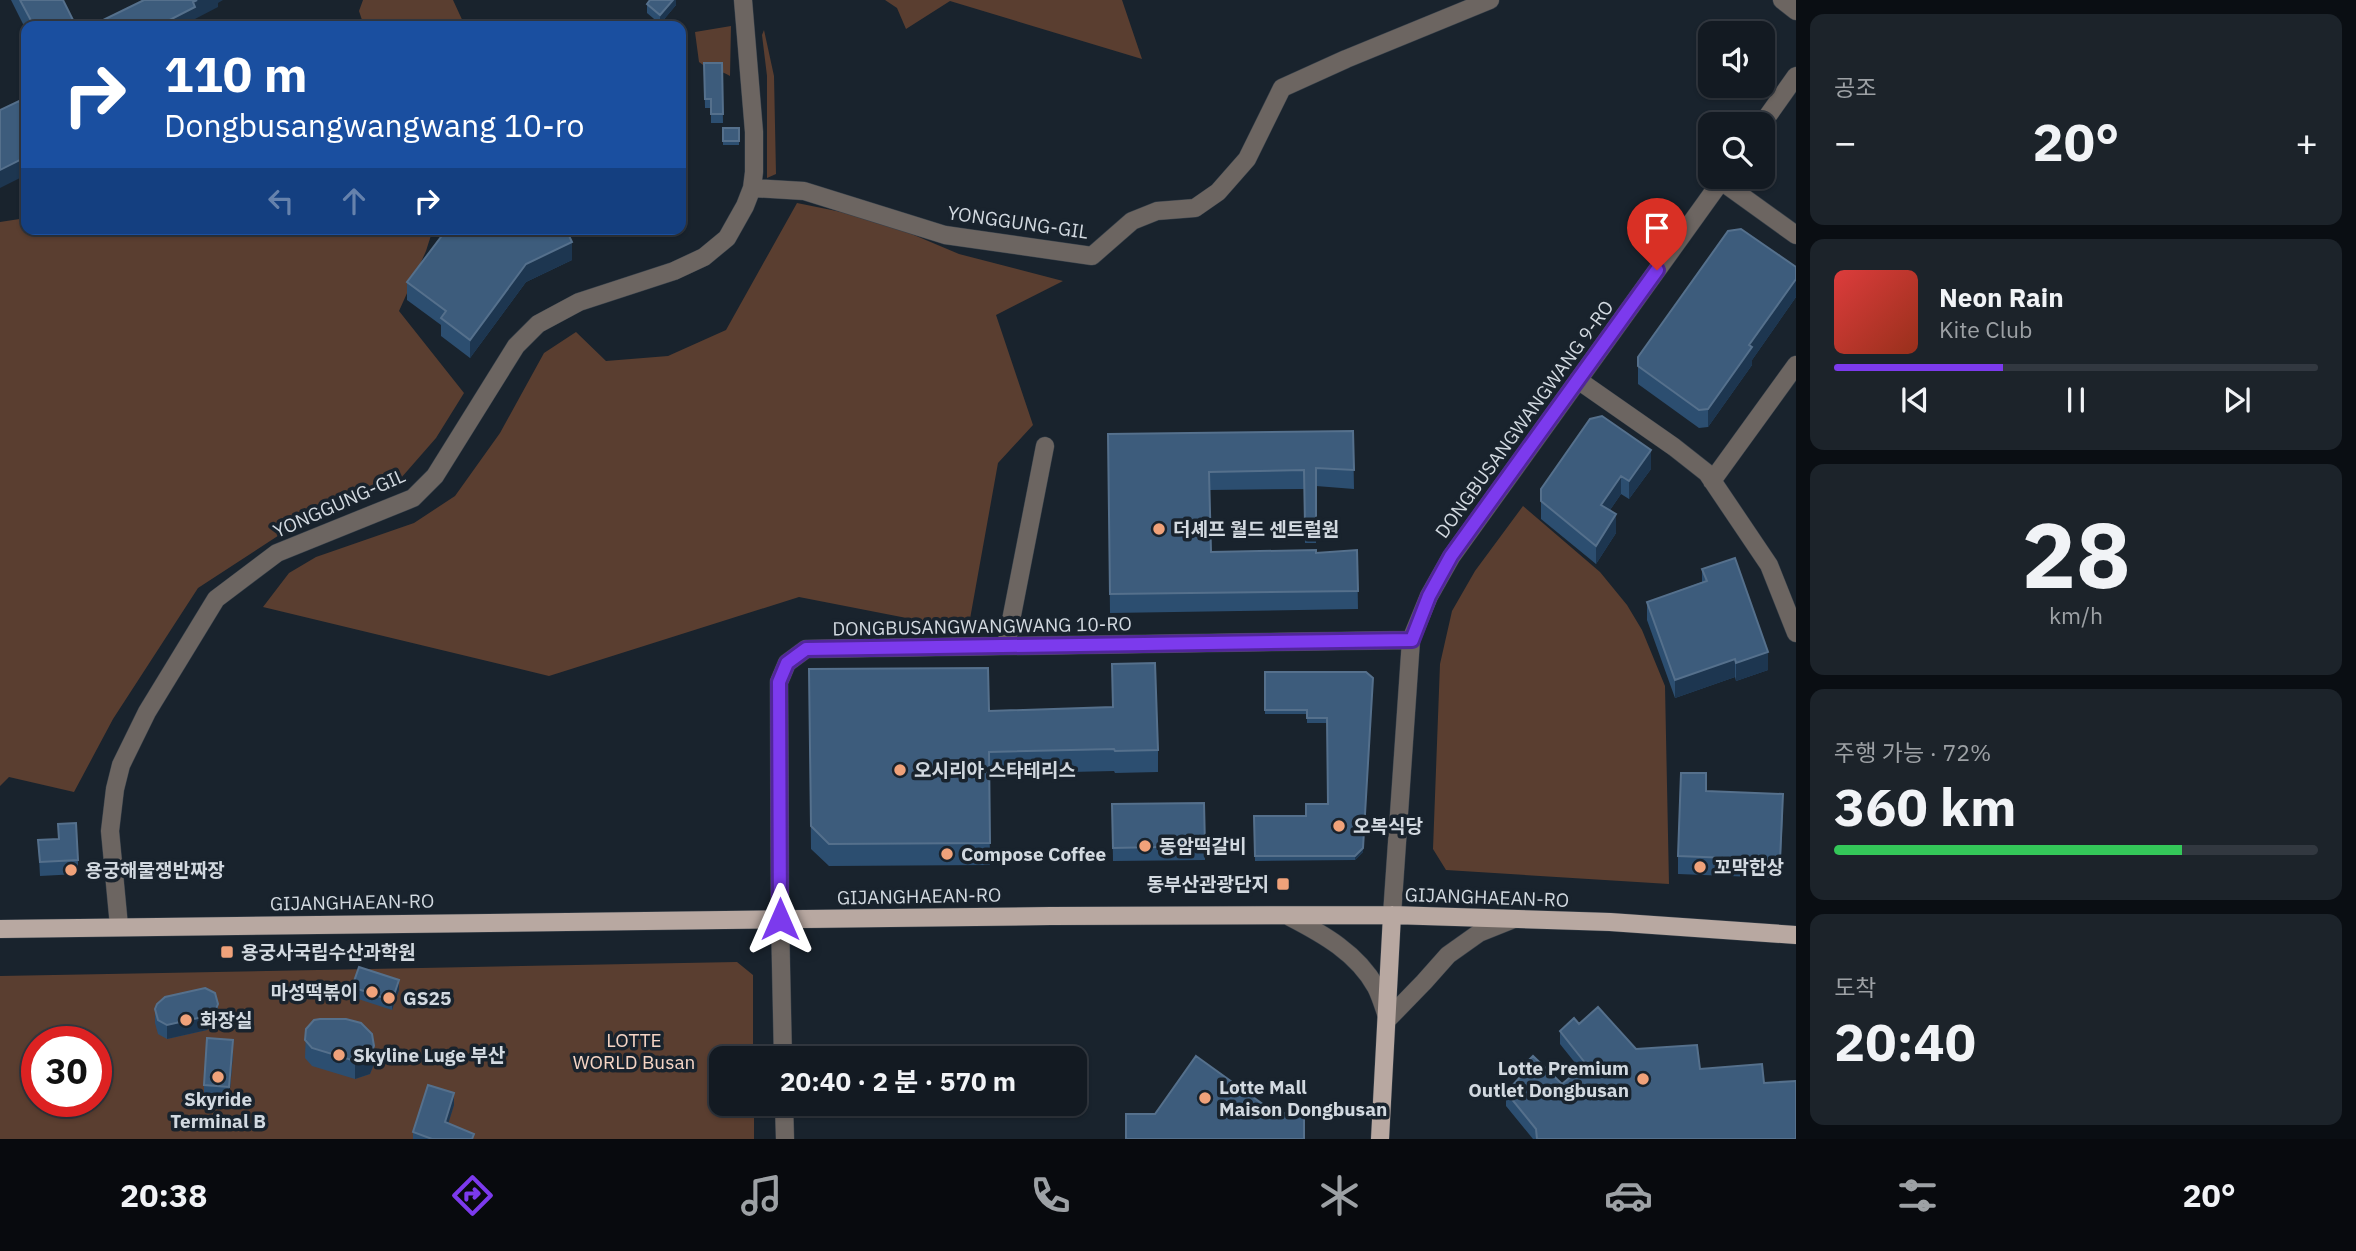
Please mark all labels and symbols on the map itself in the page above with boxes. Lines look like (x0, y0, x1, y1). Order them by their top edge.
pin (1627, 198, 1687, 270)
street label: YONGGUNG-GIL (946, 200, 1090, 244)
street label: DONGBUSANGWANGWANG 9-RO (1430, 295, 1618, 543)
street label: YONGGUNG-GIL (269, 463, 409, 543)
place label: 더셰프 월드 센트럴원 (1173, 517, 1339, 541)
marker: 더셰프 월드 센트럴원 (1151, 521, 1167, 537)
street label: DONGBUSANGWANGWANG 10-RO (832, 611, 1132, 641)
place label: 오시리아 스타테리스 (914, 758, 1076, 782)
marker: 오시리아 스타테리스 (892, 762, 908, 778)
place label: 오복식당 (1353, 814, 1423, 838)
marker: 오복식당 (1331, 818, 1347, 834)
place label: 동암떡갈비 (1159, 834, 1246, 858)
marker: 동암떡갈비 (1137, 838, 1153, 854)
place label: Compose Coffee (961, 842, 1106, 866)
marker: Compose Coffee (939, 846, 955, 862)
place label: 꼬막한상 (1714, 855, 1784, 879)
place label: 용궁해물쟁반짜장 (85, 858, 225, 882)
marker: 꼬막한상 (1692, 859, 1708, 875)
marker: 용궁해물쟁반짜장 (63, 862, 79, 878)
place label: 동부산관광단지 (1147, 872, 1269, 896)
marker: 동부산관광단지 (1275, 876, 1291, 892)
position arrow (743, 882, 817, 956)
street label: GIJANGHAEAN-RO (1404, 882, 1570, 912)
street label: GIJANGHAEAN-RO (837, 883, 1001, 909)
street label: GIJANGHAEAN-RO (270, 889, 434, 915)
place label: 용궁사국립수산과학원 (241, 940, 416, 964)
marker: 용궁사국립수산과학원 (219, 944, 235, 960)
place label: 마성떡볶이 (271, 980, 358, 1004)
marker: 마성떡볶이 (364, 984, 380, 1000)
place label: GS25 (403, 986, 451, 1010)
marker: GS25 (381, 990, 397, 1006)
place label: 화장실 (200, 1008, 252, 1032)
marker: 화장실 (178, 1012, 194, 1028)
speed limit sign: 30 (21, 1026, 112, 1117)
park label: LOTTE WORLD Busan (573, 1028, 695, 1074)
place label: Skyline Luge 부산 (353, 1043, 506, 1067)
marker: Skyline Luge 부산 (331, 1047, 347, 1063)
place label: Lotte Premium Outlet Dongbusan (1468, 1056, 1629, 1102)
marker: Skyride Terminal B (210, 1069, 226, 1085)
marker: Lotte Premium Outlet Dongbusan (1635, 1071, 1651, 1087)
place label: Lotte Mall Maison Dongbusan (1219, 1075, 1387, 1121)
place label: Skyride Terminal B (170, 1087, 266, 1133)
marker: Lotte Mall Maison Dongbusan (1197, 1090, 1213, 1106)

